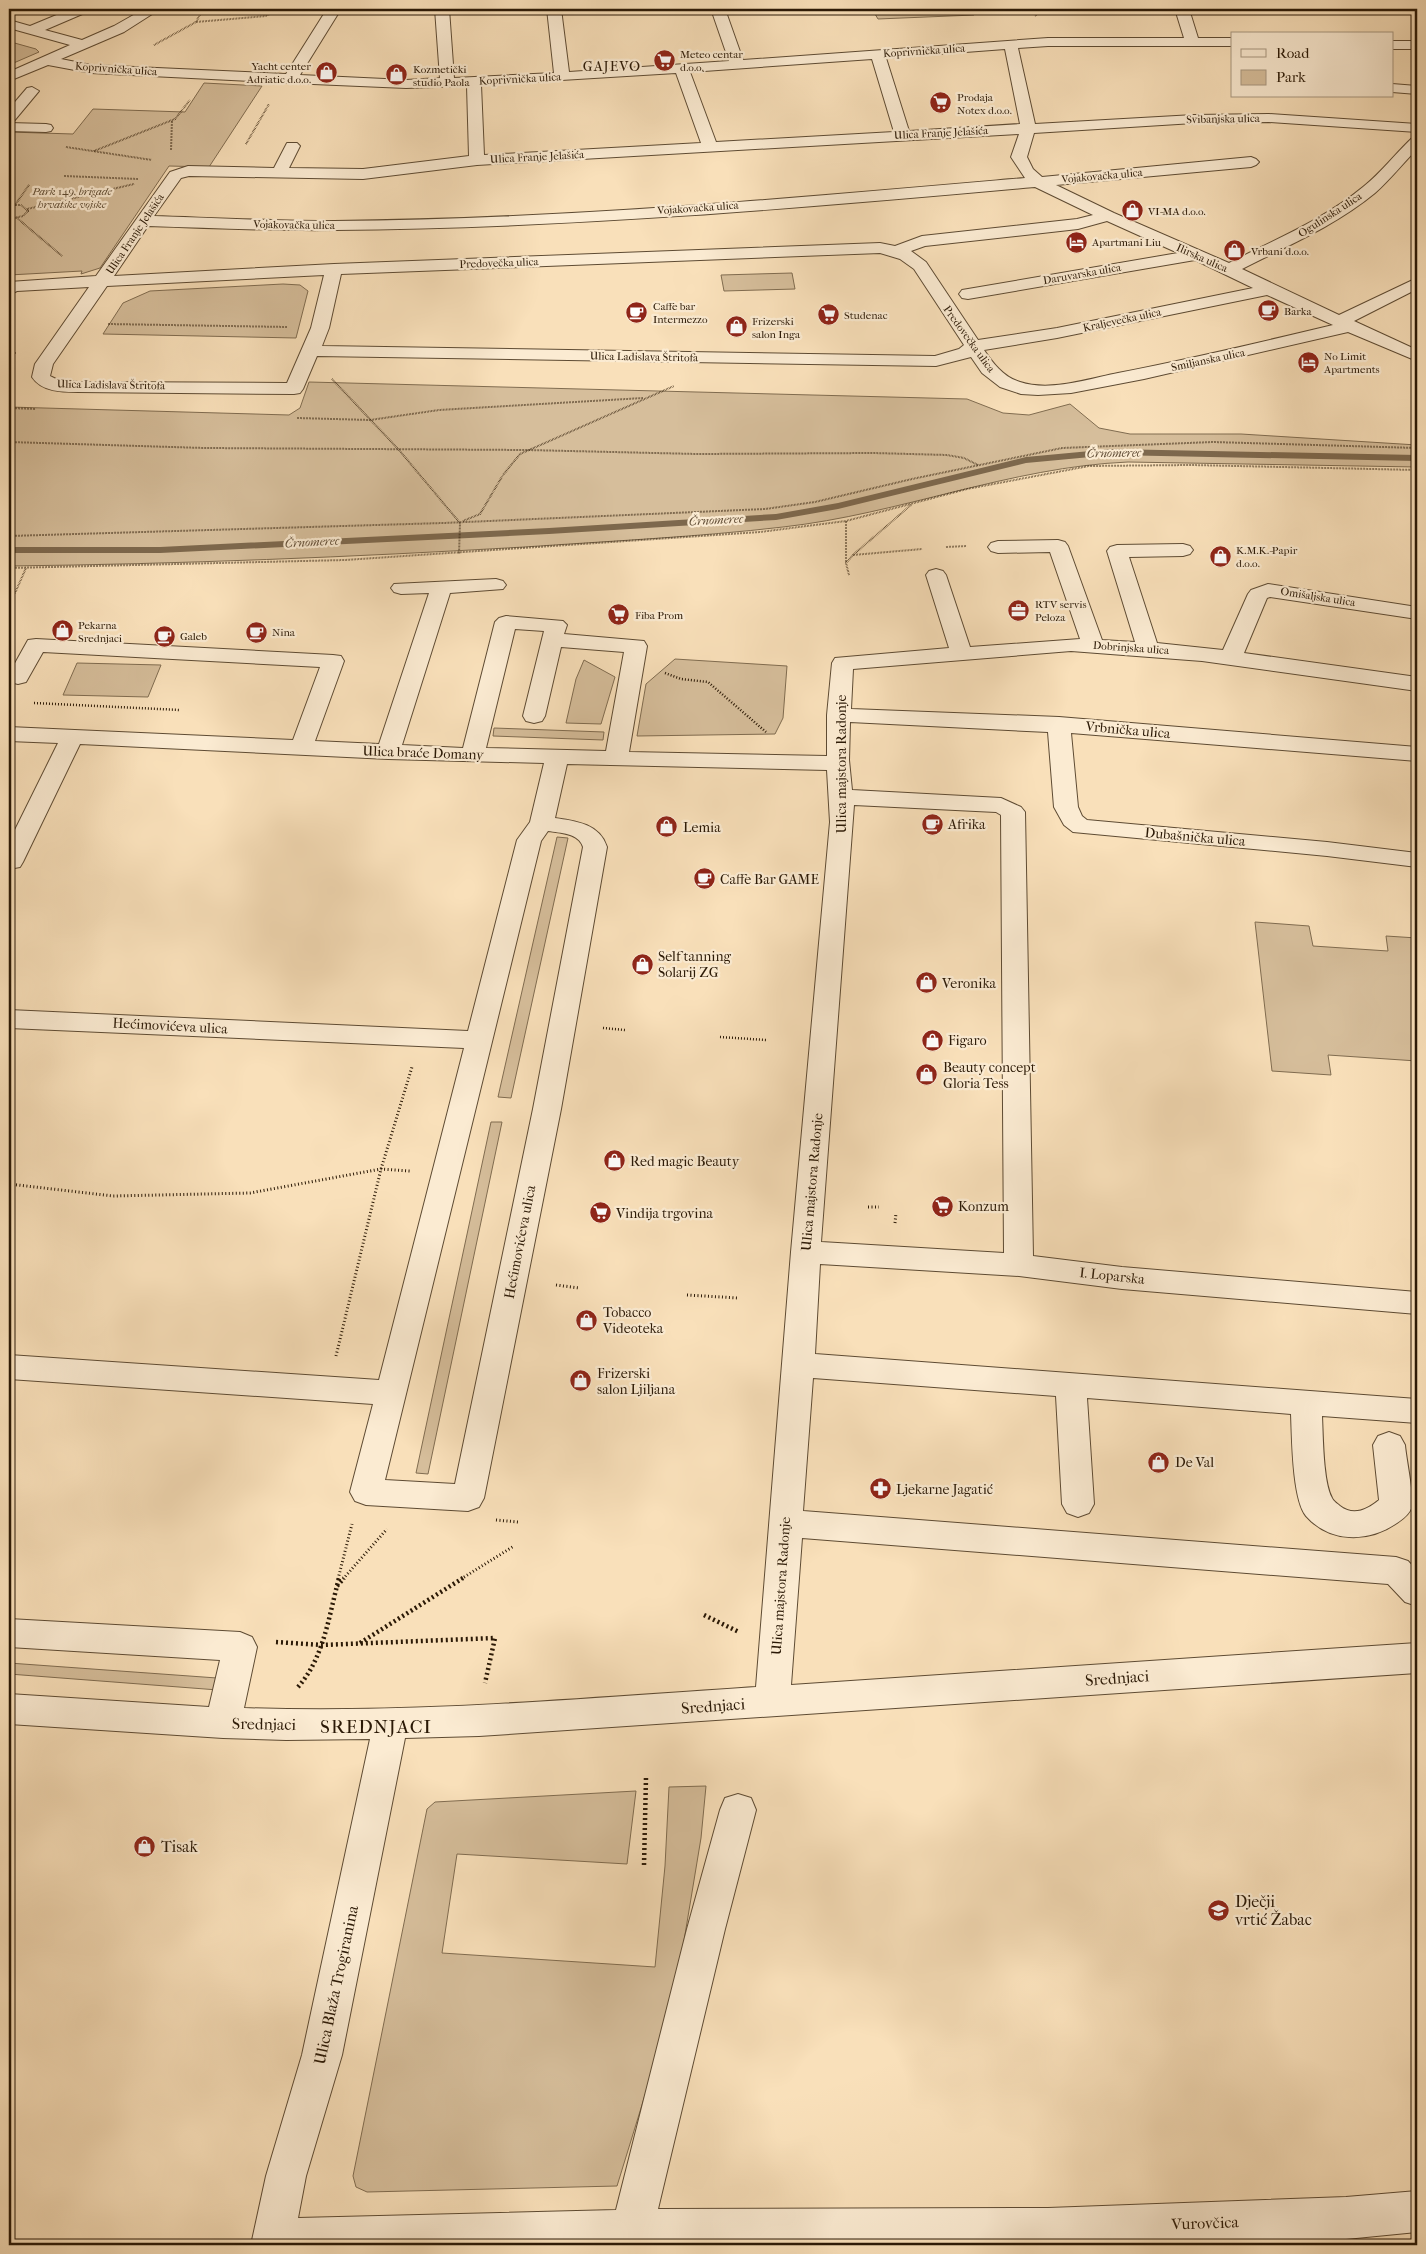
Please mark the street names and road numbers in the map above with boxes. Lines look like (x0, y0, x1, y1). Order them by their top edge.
street label: Koprivnička ulica (882, 42, 966, 60)
street label: Koprivnička ulica (74, 60, 158, 78)
street label: Koprivnička ulica (479, 70, 562, 88)
street label: Svibanjska ulica (1186, 112, 1261, 126)
street label: Ulica Franje Jelašića (894, 124, 989, 142)
street label: Ulica Franje Jelašića (490, 148, 585, 166)
street label: Vojakovačka ulica (1060, 166, 1144, 186)
street label: Ogulinska ulica (1296, 189, 1365, 240)
street label: Ulica Franje Jelašića (103, 191, 167, 277)
street label: Vojakovačka ulica (656, 199, 740, 217)
street label: Vojakovačka ulica (252, 218, 336, 232)
street label: Ilirska ulica (1174, 241, 1230, 275)
street label: Predovečka ulica (459, 255, 540, 271)
street label: Daruvarska ulica (1042, 261, 1123, 287)
street label: Predovečka ulica (941, 303, 998, 376)
street label: Kraljevečka ulica (1082, 305, 1163, 335)
street label: Smiljanska ulica (1170, 346, 1247, 374)
street label: Ulica Ladislava Štritofa (590, 350, 699, 364)
street label: Ulica Ladislava Štritofa (57, 378, 166, 392)
street label: Omišaljska ulica (1280, 585, 1357, 609)
street label: Dobrinjska ulica (1093, 639, 1170, 657)
street label: Ulica majstora Radonje (833, 695, 850, 833)
street label: Vrbnička ulica (1084, 718, 1172, 742)
street label: Ulica braće Domany (362, 742, 484, 764)
street label: Dubašnička ulica (1144, 824, 1247, 850)
street label: Hećimovićeva ulica (112, 1014, 229, 1038)
street label: Ulica majstora Radonje (797, 1112, 827, 1252)
street label: Hećimovićeva ulica (501, 1183, 539, 1300)
street label: I. Loparska (1078, 1264, 1146, 1288)
street label: Ulica majstora Radonje (768, 1516, 794, 1656)
street label: Srednjaci (1084, 1666, 1150, 1690)
street label: Srednjaci (680, 1694, 746, 1718)
street label: Srednjaci (232, 1714, 296, 1734)
street label: Ulica Blaža Trogiranina (310, 1903, 362, 2066)
street label: Vurovčica (1170, 2212, 1240, 2234)

